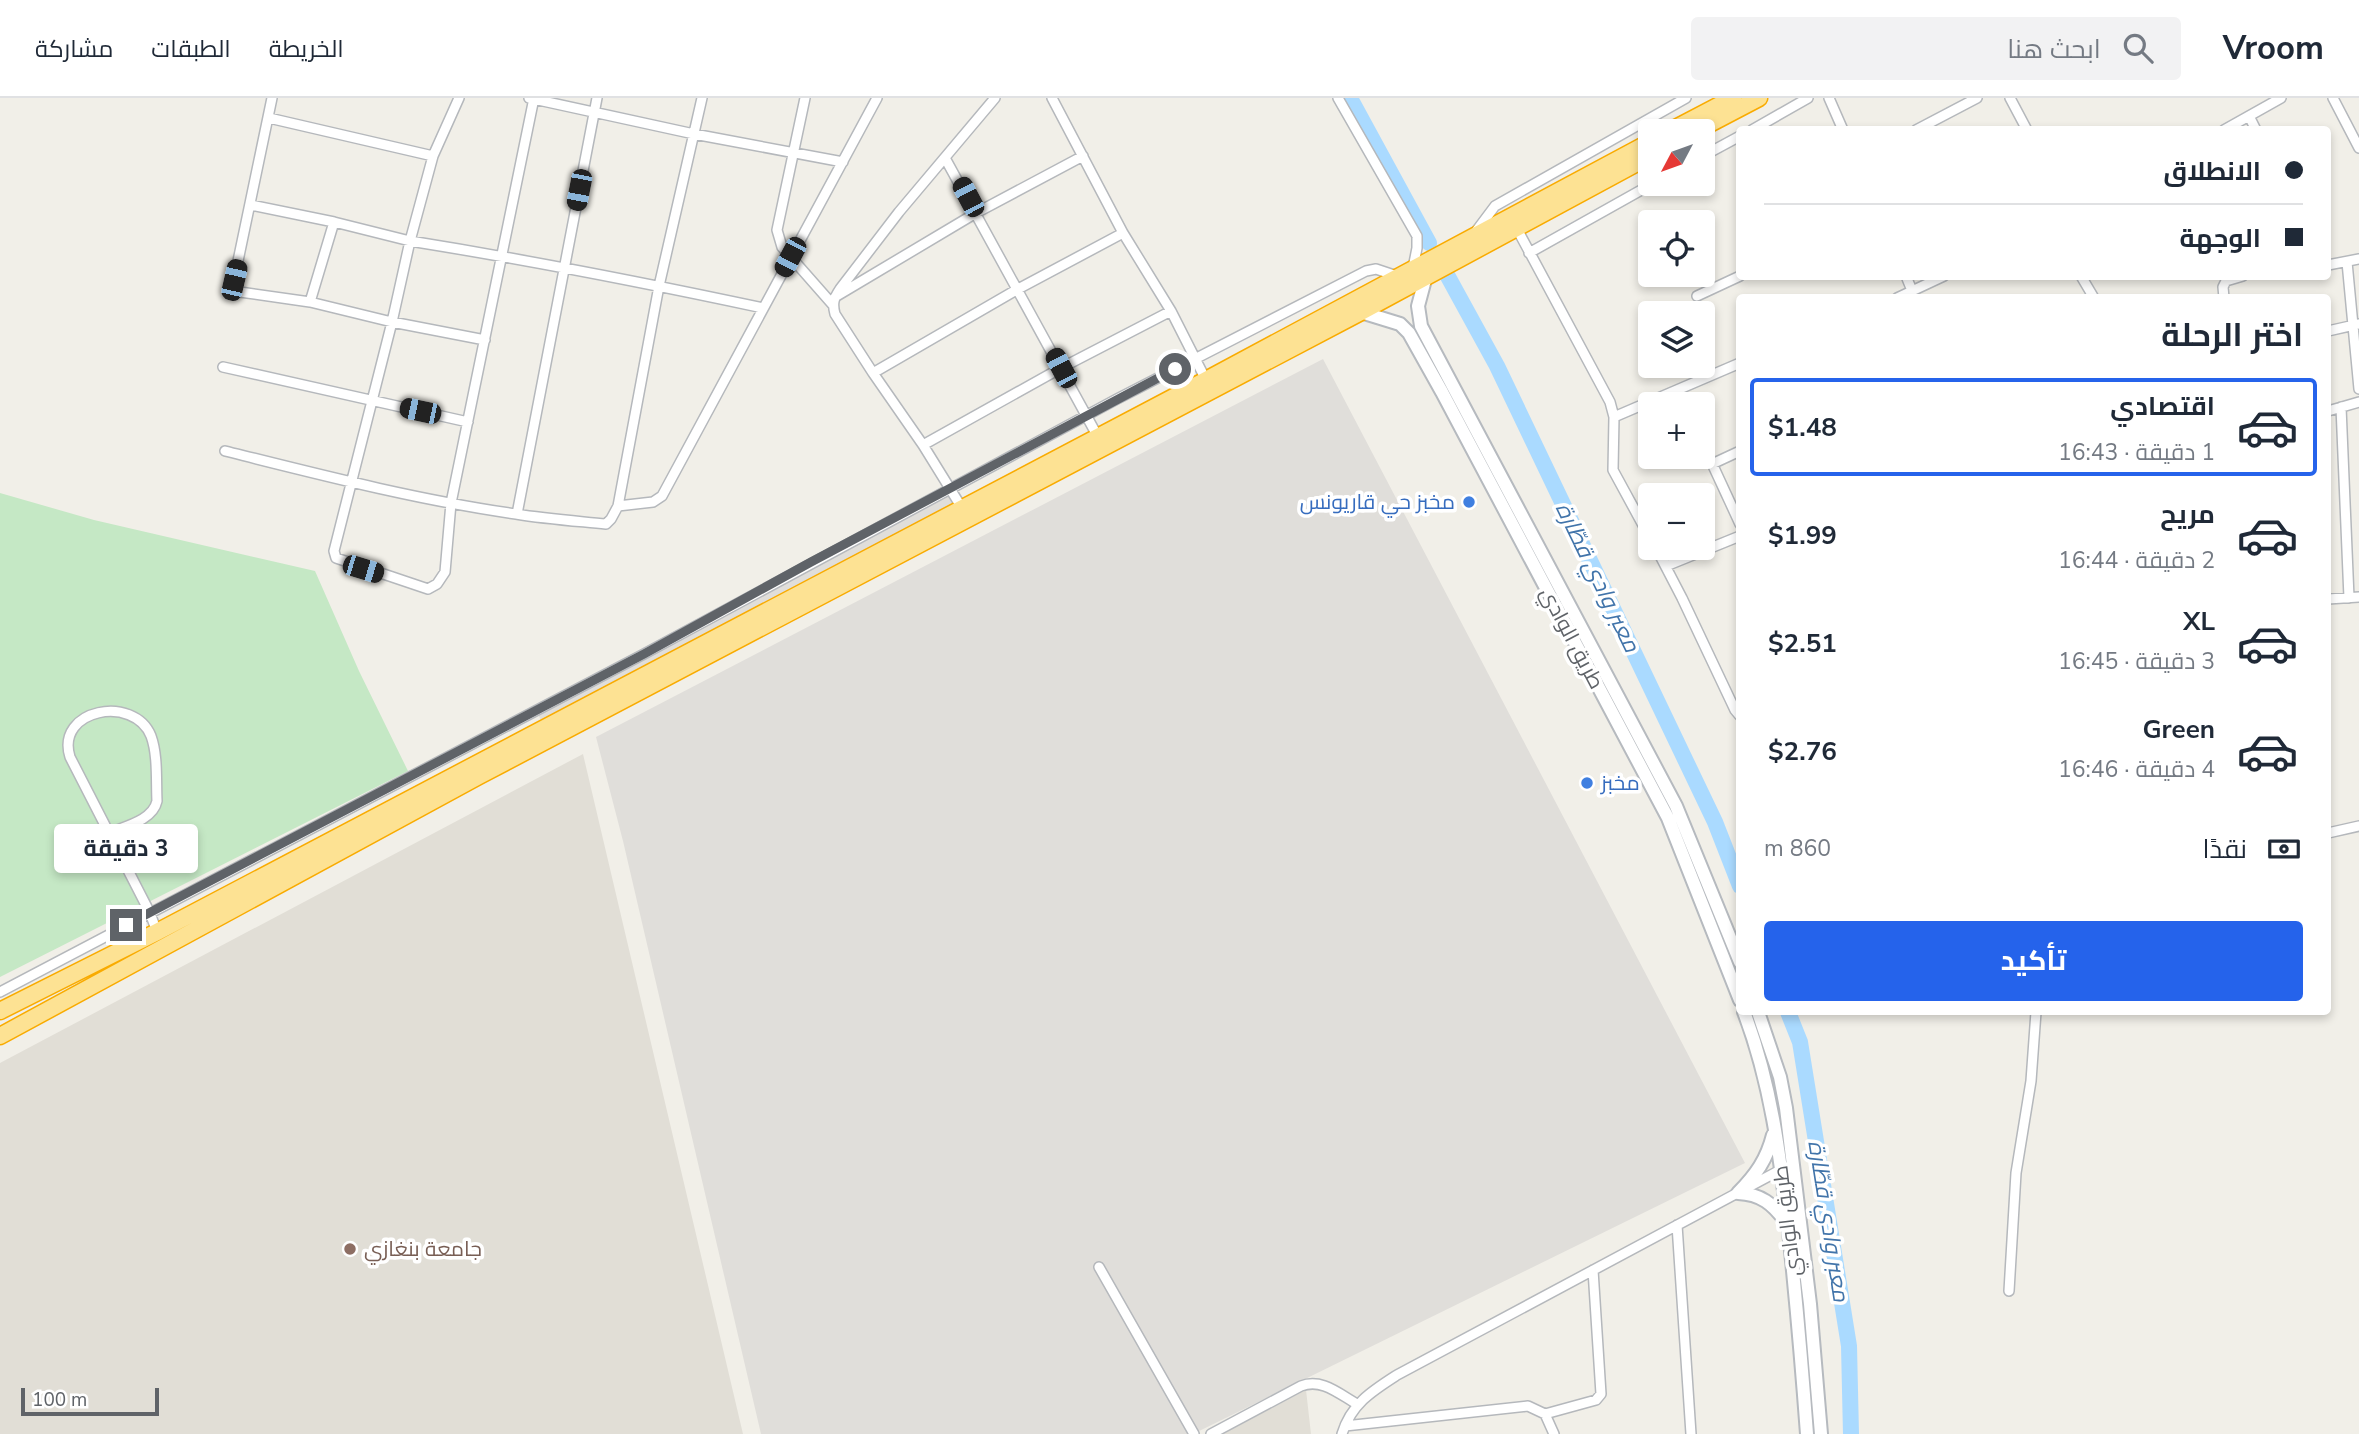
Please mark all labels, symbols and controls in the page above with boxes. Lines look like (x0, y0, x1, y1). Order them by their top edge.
search box (1691, 17, 2181, 80)
text: Vroom (2223, 26, 2324, 71)
icon: search (2119, 29, 2157, 67)
text: ابحث هنا (2007, 32, 2101, 67)
text: مشاركة (35, 33, 113, 65)
text: الطبقات (151, 33, 231, 65)
text: الخريطة (269, 33, 344, 65)
north arrow (1638, 119, 1715, 196)
map controls (1638, 119, 1715, 560)
text: الانطلاق (2163, 154, 2261, 189)
car (565, 167, 594, 213)
car (949, 174, 988, 220)
button: locate (1638, 210, 1715, 287)
text: الوجهة (2180, 221, 2261, 256)
car (771, 234, 810, 280)
car (220, 257, 249, 303)
button: layers (1638, 301, 1715, 378)
text: اختر الرحلة (2161, 314, 2303, 357)
car (1042, 345, 1081, 391)
route start (1159, 353, 1191, 385)
text: اقتصادي (2110, 389, 2215, 424)
button: + (1638, 392, 1715, 469)
car (398, 396, 443, 426)
icon: car (2236, 396, 2299, 459)
text: $1.48 (1768, 410, 1837, 445)
text: 1 دقيقة · 16:43 (2058, 437, 2215, 468)
button: − (1638, 483, 1715, 560)
place label: مخبز حي قاريونس (1300, 488, 1455, 518)
marker: مخبز حي قاريونس (1461, 494, 1477, 510)
water label: معبر وادي قطّارة (1546, 497, 1647, 658)
text: مريح (2160, 497, 2215, 532)
icon: car (2236, 504, 2299, 567)
text: $1.99 (1768, 518, 1837, 553)
text: 2 دقيقة · 16:44 (2058, 545, 2215, 576)
car (340, 553, 387, 585)
street label: طريق الوادي (1532, 582, 1611, 695)
text: XL (2183, 604, 2215, 639)
icon: car (2236, 612, 2299, 675)
text: $2.51 (1768, 626, 1837, 661)
text: 3 دقيقة · 16:45 (2058, 646, 2215, 677)
text: Green (2142, 712, 2215, 747)
icon: car (2236, 720, 2299, 783)
text: $2.76 (1768, 734, 1837, 769)
text: 4 دقيقة · 16:46 (2058, 754, 2215, 785)
place label: مخبز (1600, 769, 1640, 797)
marker: مخبز (1579, 775, 1595, 791)
callout: 3 دقيقة (54, 824, 198, 872)
icon: cash (2265, 830, 2303, 868)
text: نقدًا (2203, 832, 2247, 867)
text: 3 دقيقة (83, 833, 169, 864)
text: 860 m (1764, 833, 1831, 864)
route end (110, 909, 142, 941)
button: تأكيد (1764, 921, 2303, 1001)
water label: معبر وادي قطّارة (1798, 1138, 1857, 1304)
street label: طريق الوادي (1766, 1164, 1810, 1278)
place label: جامعة بنغازي (364, 1235, 482, 1265)
marker: جامعة بنغازي (342, 1241, 358, 1257)
scale bar (21, 1385, 159, 1417)
text: 100 m (32, 1387, 87, 1413)

